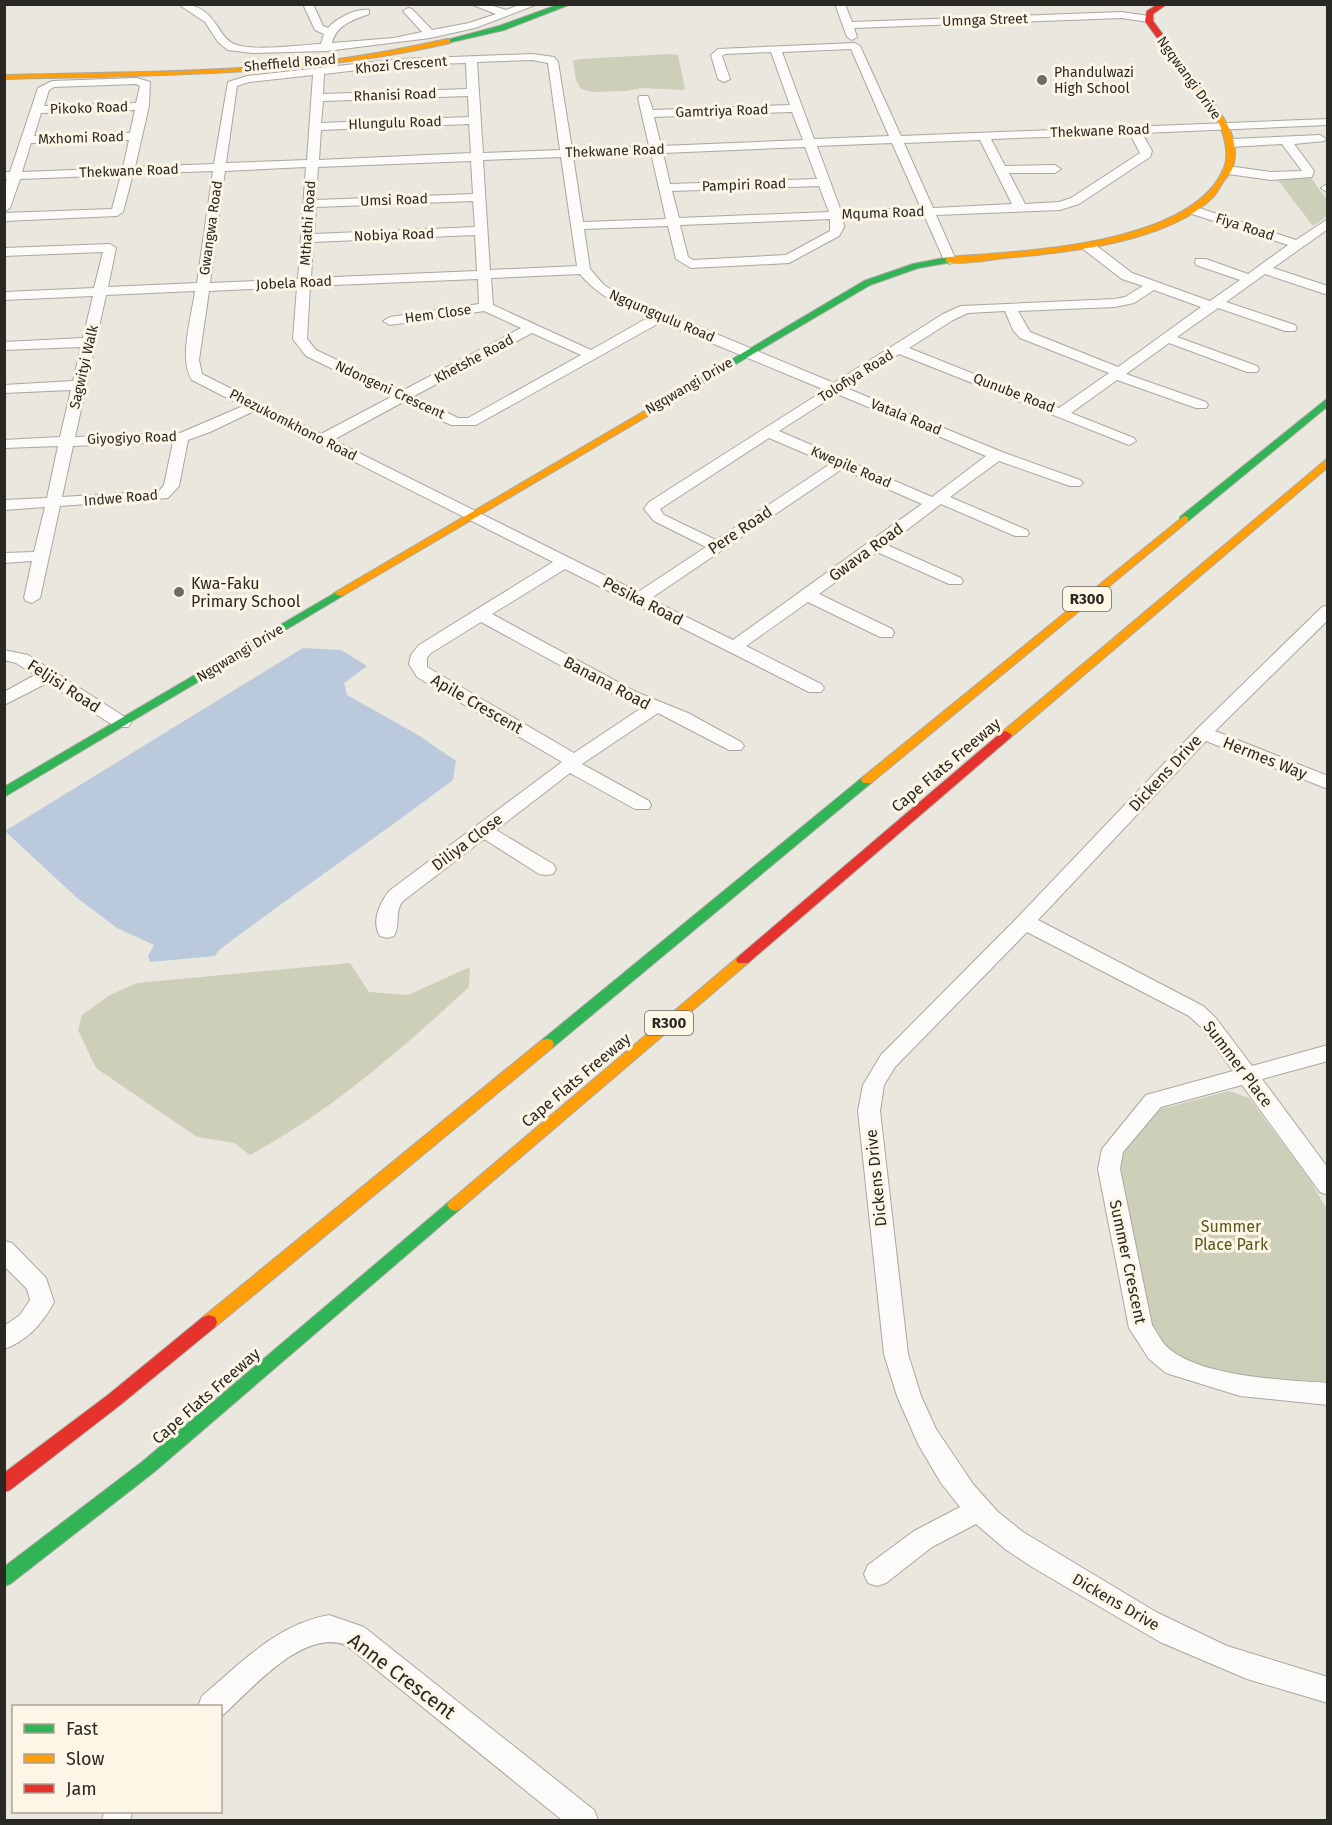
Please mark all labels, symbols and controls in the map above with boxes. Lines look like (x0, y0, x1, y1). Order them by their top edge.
street label: Umnga Street (942, 10, 1029, 30)
street label: Ngqwangi Drive (1153, 33, 1225, 123)
street label: Sheffield Road (243, 51, 337, 75)
street label: Khozi Crescent (354, 52, 449, 77)
place label: Phandulwazi High School (1054, 64, 1134, 97)
marker: Phandulwazi High School (1035, 73, 1049, 87)
street label: Rhanisi Road (353, 85, 437, 105)
street label: Pikoko Road (49, 98, 129, 118)
street label: Gamtriya Road (675, 101, 769, 121)
street label: Hlungulu Road (348, 113, 442, 133)
street label: Thekwane Road (1050, 121, 1150, 141)
street label: Mxhomi Road (38, 128, 124, 148)
street label: Thekwane Road (565, 141, 665, 161)
street label: Thekwane Road (79, 161, 179, 181)
street label: Pampiri Road (701, 175, 787, 195)
street label: Gwangwa Road (196, 180, 226, 276)
street label: Mthathi Road (297, 180, 319, 266)
street label: Umsi Road (360, 190, 428, 210)
street label: Mquma Road (841, 203, 925, 223)
street label: Fiya Road (1214, 210, 1276, 244)
street label: Nobiya Road (354, 225, 434, 245)
street label: Jobela Road (256, 273, 332, 293)
street label: Ngqungqulu Road (607, 286, 717, 346)
street label: Hem Close (404, 301, 472, 327)
street label: Sagwityi Walk (66, 322, 102, 411)
street label: Khetshe Road (431, 331, 517, 387)
street label: Tolofiya Road (815, 346, 897, 406)
street label: Ngqwangi Drive (642, 354, 736, 418)
street label: Ndongeni Crescent (333, 357, 448, 423)
street label: Qunube Road (971, 370, 1057, 416)
street label: Phezukomkhono Road (226, 385, 360, 465)
street label: Vatala Road (868, 395, 944, 439)
street label: Giyogiyo Road (87, 428, 177, 448)
street label: Kwepile Road (808, 442, 894, 492)
street label: Indwe Road (83, 486, 159, 510)
street label: Pere Road (704, 502, 776, 558)
street label: Gwava Road (825, 519, 907, 585)
street label: Pesika Road (600, 573, 686, 629)
place label: Kwa-Faku Primary School (191, 574, 301, 611)
marker: Kwa-Faku Primary School (172, 585, 186, 599)
road number: R300 (1063, 587, 1111, 611)
street label: Ngqwangi Drive (193, 620, 287, 686)
street label: Banana Road (560, 652, 654, 714)
street label: Feljisi Road (24, 655, 104, 717)
street label: Apile Crescent (428, 670, 526, 738)
street label: Cape Flats Freeway (888, 714, 1004, 816)
street label: Dickens Drive (1125, 731, 1205, 815)
street label: Hermes Way (1220, 733, 1310, 784)
street label: Diliya Close (428, 809, 506, 875)
road number: R300 (645, 1011, 693, 1035)
street label: Summer Place (1199, 1017, 1277, 1111)
street label: Cape Flats Freeway (518, 1029, 634, 1131)
street label: Dickens Drive (861, 1128, 891, 1228)
street label: Summer Crescent (1106, 1198, 1150, 1326)
park label: Summer Place Park (1194, 1217, 1269, 1254)
street label: Cape Flats Freeway (148, 1344, 264, 1448)
street label: Dickens Drive (1069, 1569, 1163, 1635)
street label: Anne Crescent (344, 1628, 461, 1725)
legend (12, 1705, 222, 1813)
text: Fast (66, 1718, 99, 1740)
text: Slow (66, 1748, 105, 1770)
text: Jam (66, 1778, 97, 1800)

